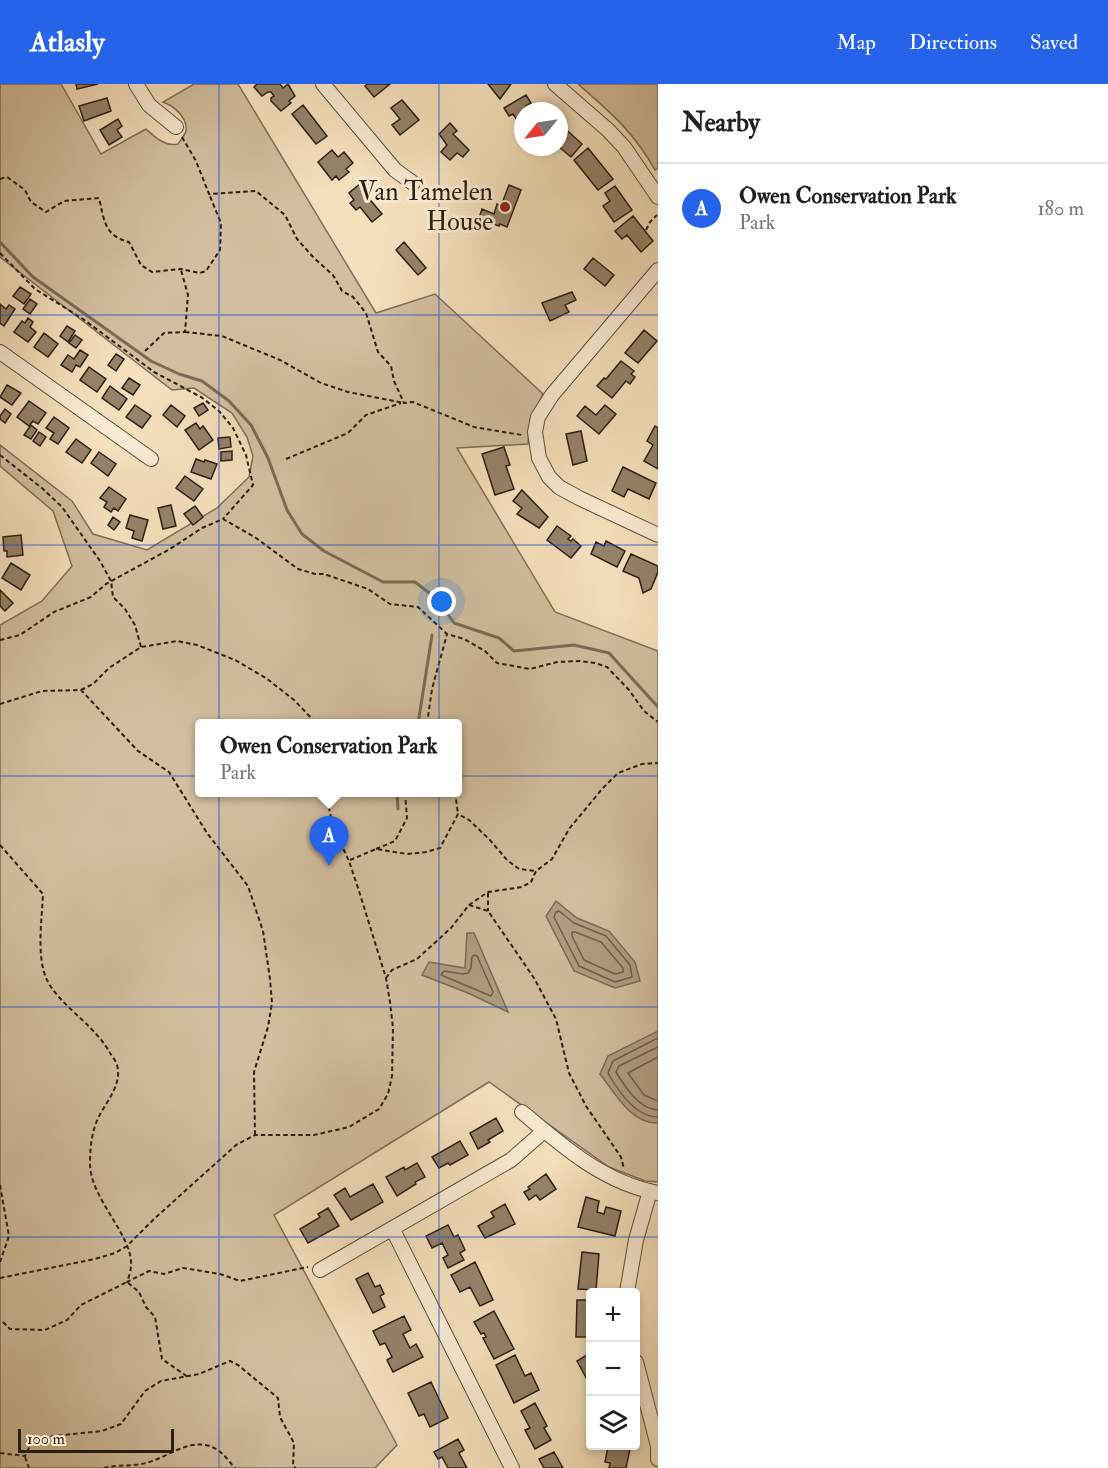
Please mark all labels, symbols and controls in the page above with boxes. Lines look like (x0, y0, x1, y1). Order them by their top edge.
text: Atlasly (30, 25, 104, 60)
text: Map (836, 29, 876, 56)
text: Directions (909, 29, 997, 56)
text: Saved (1030, 29, 1078, 56)
north arrow (514, 102, 568, 156)
text: Nearby (682, 107, 760, 139)
place label: Van Tamelen House (358, 176, 493, 238)
text: Owen Conservation Park (739, 182, 957, 210)
text: A (695, 196, 708, 221)
text: 180 m (1037, 196, 1084, 221)
marker: Van Tamelen House (498, 200, 512, 214)
text: Park (739, 210, 775, 235)
your location (427, 587, 456, 616)
popup (195, 719, 462, 797)
text: Owen Conservation Park (220, 732, 437, 760)
text: Park (220, 760, 256, 785)
pin: A (310, 816, 348, 866)
map controls (586, 1288, 640, 1450)
button: + (586, 1288, 640, 1342)
button: − (586, 1342, 640, 1396)
button: layers (586, 1396, 640, 1450)
scale bar (18, 1426, 174, 1454)
text: 100 m (27, 1429, 65, 1449)

